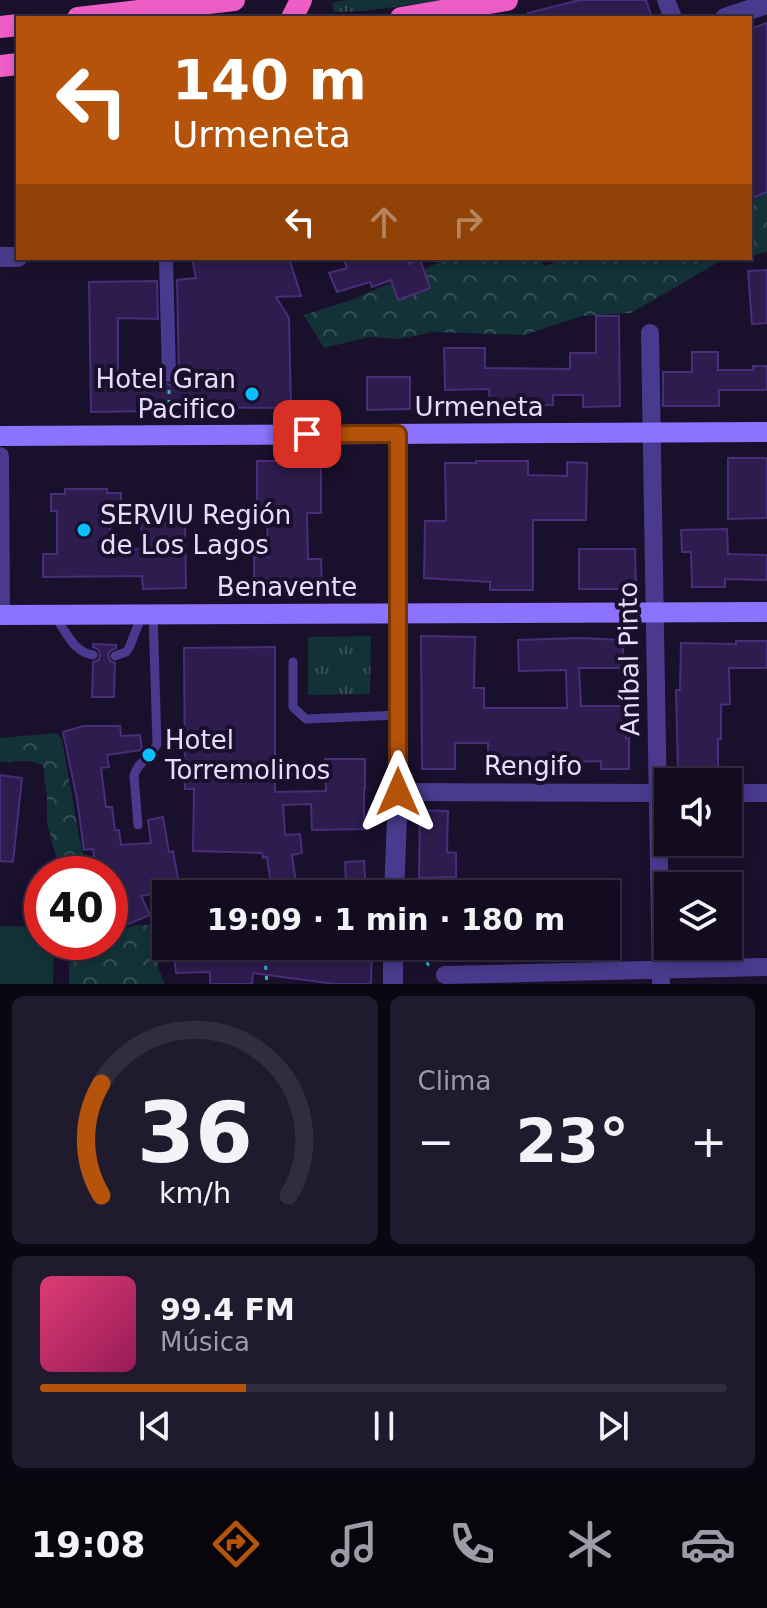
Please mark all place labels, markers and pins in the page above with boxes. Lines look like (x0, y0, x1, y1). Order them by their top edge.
place label: Hotel Gran Pacifico (96, 364, 236, 424)
marker: Hotel Gran Pacifico (243, 385, 261, 403)
pin (273, 400, 341, 468)
place label: SERVIU Región de Los Lagos (100, 500, 291, 560)
marker: SERVIU Región de Los Lagos (75, 521, 93, 539)
place label: Hotel Torremolinos (164, 725, 330, 785)
marker: Hotel Torremolinos (140, 746, 158, 764)

